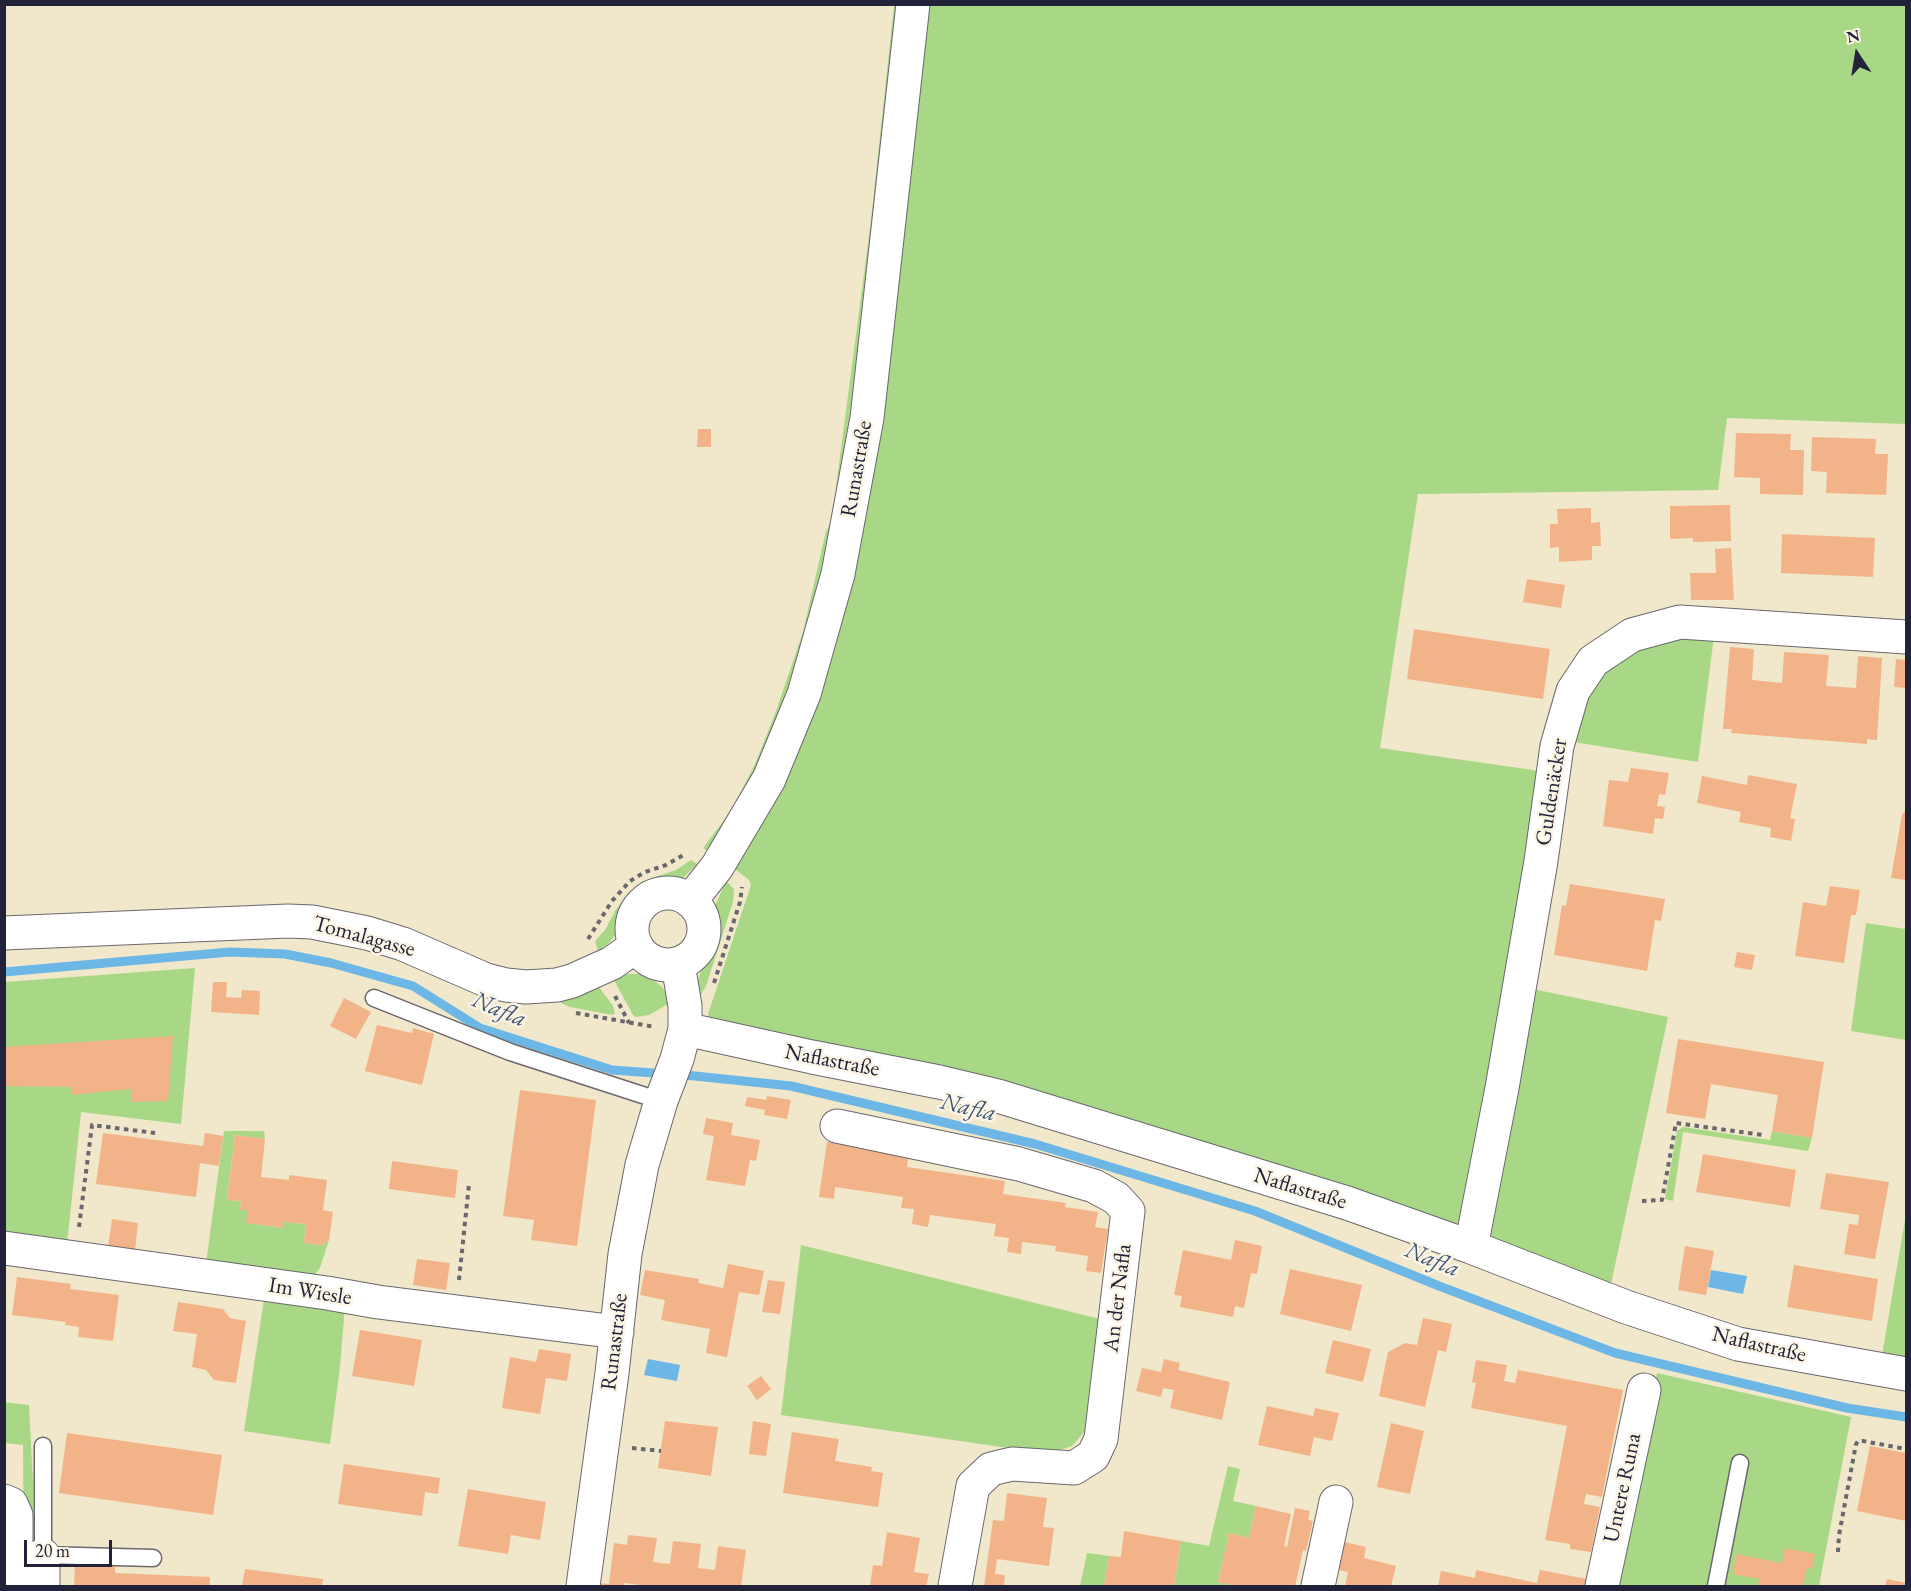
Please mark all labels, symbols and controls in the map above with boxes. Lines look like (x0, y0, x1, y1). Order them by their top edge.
north arrow (1827, 24, 1887, 84)
text: N (1845, 24, 1862, 48)
street label: Runastraße (836, 419, 878, 519)
street label: Guldenäcker (1530, 736, 1574, 848)
street label: Tomalagasse (310, 911, 418, 963)
water label: Nafla (468, 986, 530, 1034)
street label: Naflastraße (782, 1039, 882, 1083)
water label: Nafla (937, 1088, 999, 1128)
street label: Naflastraße (1250, 1162, 1350, 1216)
water label: Nafla (1401, 1236, 1463, 1284)
street label: An der Nafla (1098, 1242, 1138, 1354)
street label: Im Wiesle (267, 1272, 353, 1312)
street label: Runastraße (596, 1292, 634, 1392)
street label: Naflastraße (1709, 1321, 1809, 1369)
street label: Untere Runa (1599, 1431, 1647, 1545)
scale bar (27, 1528, 116, 1566)
text: 20 m (35, 1539, 70, 1562)

